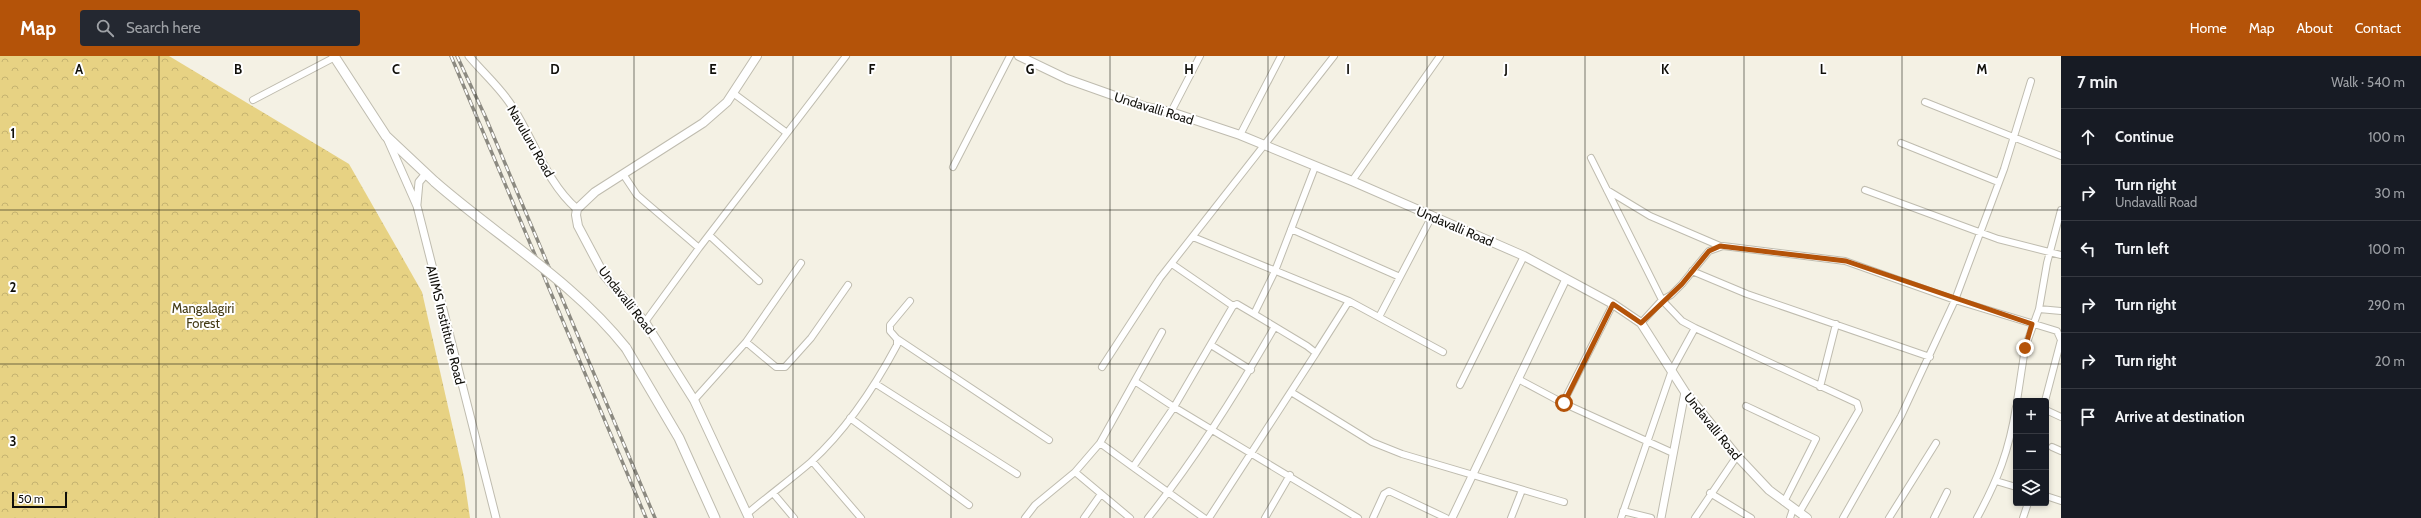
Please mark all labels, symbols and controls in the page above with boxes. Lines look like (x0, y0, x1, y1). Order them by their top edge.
search box (80, 10, 360, 46)
text: Map (20, 17, 56, 40)
icon: search (94, 17, 116, 39)
text: Search here (126, 19, 201, 37)
text: Home (2190, 19, 2227, 37)
text: Map (2249, 19, 2274, 37)
text: About (2296, 19, 2333, 37)
text: Contact (2355, 19, 2401, 37)
text: A (75, 61, 84, 77)
text: B (234, 61, 242, 77)
text: C (392, 61, 400, 77)
text: D (550, 61, 560, 77)
text: E (709, 61, 717, 77)
text: F (869, 61, 876, 77)
text: G (1026, 61, 1035, 77)
text: H (1184, 61, 1194, 77)
text: I (1346, 61, 1350, 77)
text: J (1503, 61, 1508, 77)
text: K (1661, 61, 1670, 77)
text: L (1820, 61, 1827, 77)
text: M (1977, 61, 1988, 77)
text: 7 min (2077, 72, 2118, 92)
text: Walk · 540 m (2331, 74, 2405, 90)
street label: Undavalli Road (1112, 88, 1196, 128)
street label: Navuluru Road (504, 102, 558, 180)
text: 1 (11, 125, 15, 141)
icon: ahead (2077, 126, 2099, 148)
text: Continue (2115, 128, 2174, 146)
text: 100 m (2368, 129, 2405, 145)
text: Turn right (2115, 176, 2176, 194)
icon: right (2077, 182, 2099, 204)
text: 30 m (2375, 185, 2405, 201)
text: Undavalli Road (2115, 194, 2197, 210)
street label: Undavalli Road (1414, 203, 1496, 249)
icon: left (2077, 238, 2099, 260)
text: Turn left (2115, 240, 2169, 258)
text: 100 m (2368, 241, 2405, 257)
street label: Undavalli Road (595, 263, 659, 337)
street label: AIIIMS Instititute Road (423, 264, 469, 386)
text: 2 (10, 279, 17, 295)
icon: right (2077, 294, 2099, 316)
text: Turn right (2115, 296, 2176, 314)
text: 290 m (2367, 297, 2405, 313)
park label: Mangalagiri Forest (172, 300, 234, 331)
route end (2016, 339, 2034, 357)
icon: right (2077, 350, 2099, 372)
text: Turn right (2115, 352, 2176, 370)
text: 20 m (2375, 353, 2405, 369)
street label: Undavalli Road (1681, 389, 1745, 463)
route start (1555, 394, 1573, 412)
map controls (2013, 398, 2049, 506)
button: + (2013, 398, 2049, 434)
icon: arrive (2077, 406, 2099, 428)
text: Arrive at destination (2115, 408, 2245, 426)
text: 3 (9, 433, 17, 449)
button: − (2013, 434, 2049, 470)
button: layers (2013, 470, 2049, 506)
scale bar (12, 490, 67, 509)
text: 50 m (18, 492, 44, 506)

